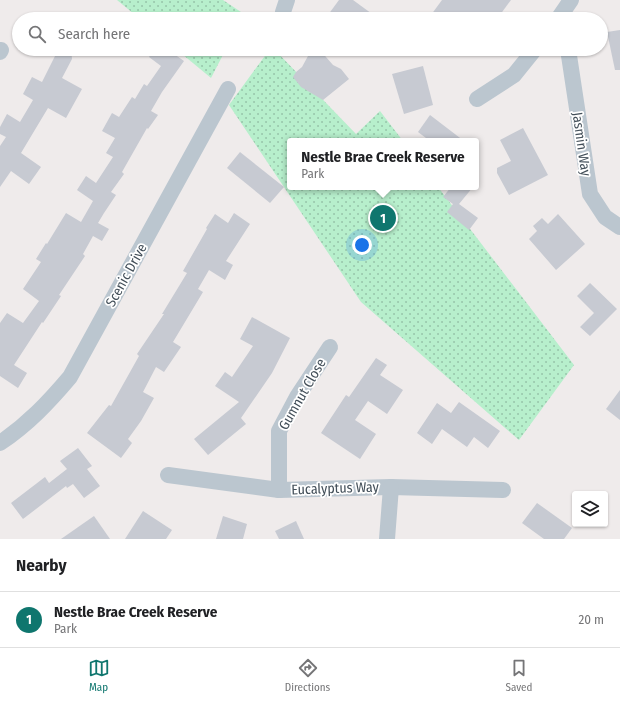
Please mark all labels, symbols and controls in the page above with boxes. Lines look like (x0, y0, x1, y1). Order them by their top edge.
search box (12, 12, 608, 56)
icon: search (26, 23, 48, 45)
text: Search here (58, 25, 130, 43)
street label: Jasmin Way (569, 111, 595, 178)
popup (287, 138, 479, 190)
text: Nestle Brae Creek Reserve (301, 148, 465, 166)
text: Park (301, 166, 324, 181)
pin: 1 (370, 203, 396, 233)
your location (352, 235, 372, 255)
street label: Scenic Drive (102, 241, 151, 310)
street label: Gumnut Close (275, 355, 330, 433)
street label: Eucalyptus Way (291, 478, 380, 499)
map controls (572, 491, 608, 527)
button: layers (572, 491, 608, 527)
text: Nearby (16, 555, 67, 576)
text: Nestle Brae Creek Reserve (54, 603, 217, 621)
text: 1 (26, 612, 32, 627)
text: 20 m (578, 612, 604, 627)
text: Park (54, 621, 77, 636)
tab: Map (88, 657, 110, 694)
tab: Directions (285, 657, 330, 694)
tab: Saved (506, 657, 532, 694)

